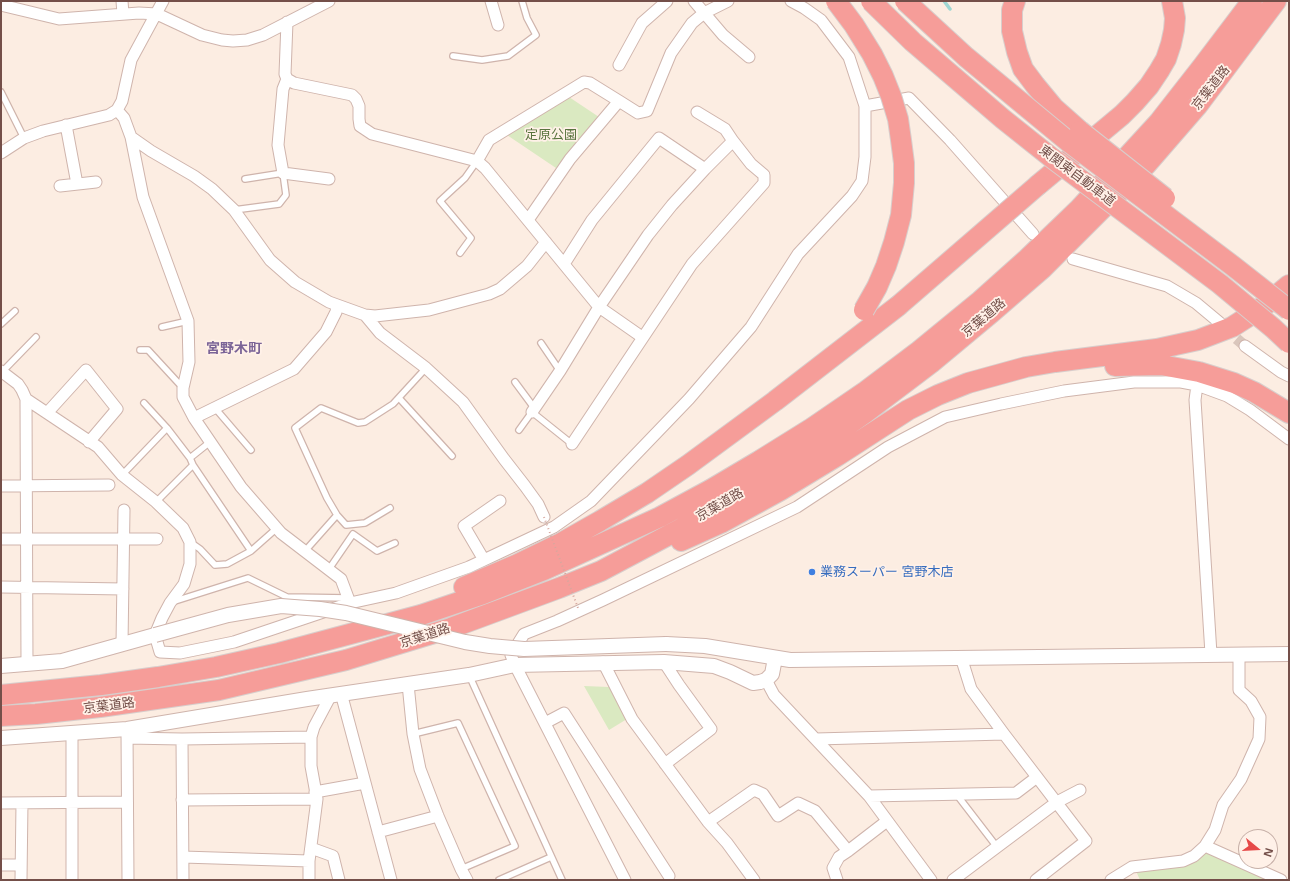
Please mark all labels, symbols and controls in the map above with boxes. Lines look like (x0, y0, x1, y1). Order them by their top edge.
street label: 京葉道路 (1189, 63, 1233, 113)
park label: 定原公園 (525, 127, 577, 143)
street label: 東関東自動車道 (1036, 142, 1118, 210)
street label: 京葉道路 (959, 295, 1009, 341)
district label: 宮野木町 (206, 341, 262, 357)
street label: 京葉道路 (694, 485, 746, 525)
place label: 業務スーパー 宮野木店 (820, 564, 953, 580)
marker: 業務スーパー 宮野木店 (807, 567, 817, 577)
street label: 京葉道路 (398, 621, 452, 651)
street label: 京葉道路 (82, 695, 136, 717)
north arrow (1238, 829, 1278, 869)
text: N (1260, 846, 1277, 859)

